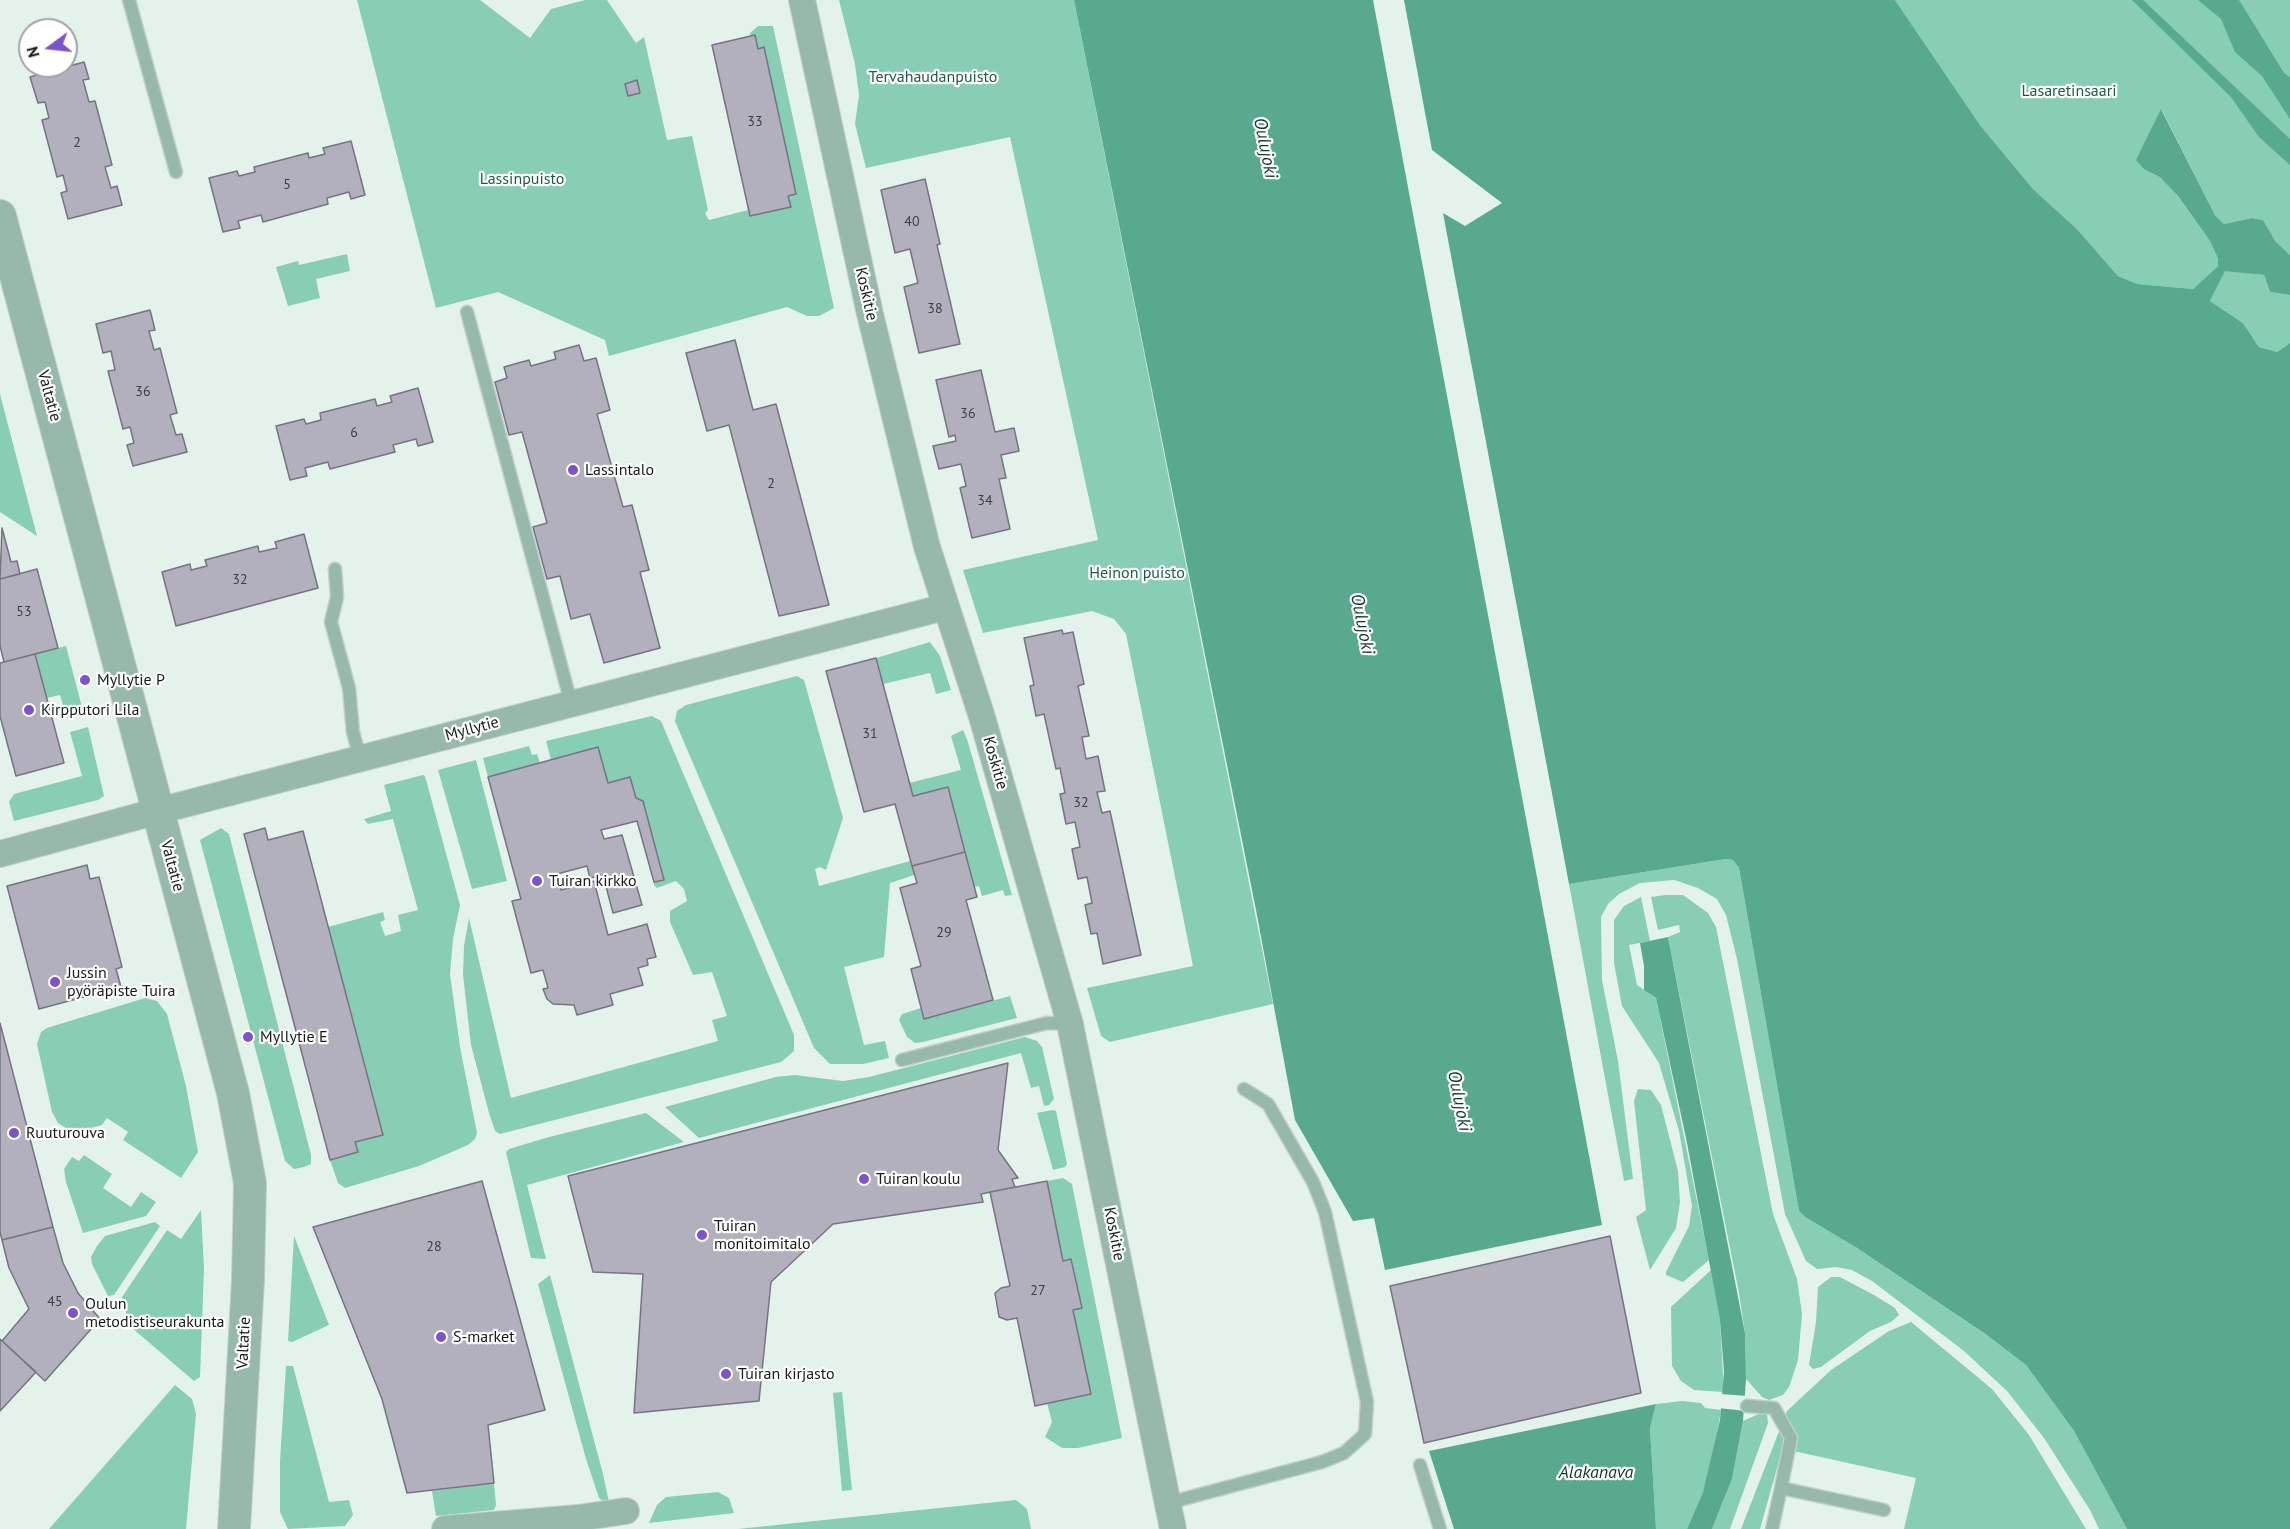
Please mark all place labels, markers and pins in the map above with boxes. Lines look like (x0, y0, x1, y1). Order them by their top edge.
place label: Lassintalo (585, 460, 654, 480)
marker: Lassintalo (566, 463, 580, 477)
place label: Myllytie P (97, 670, 165, 690)
marker: Myllytie P (78, 673, 92, 687)
place label: Kirpputori Lila (41, 700, 139, 720)
marker: Kirpputori Lila (22, 703, 36, 717)
place label: Tuiran kirkko (549, 871, 637, 891)
marker: Tuiran kirkko (530, 874, 544, 888)
place label: Jussin pyöräpiste Tuira (67, 963, 176, 1001)
marker: Jussin pyöräpiste Tuira (48, 975, 62, 989)
place label: Myllytie E (260, 1027, 328, 1047)
marker: Myllytie E (241, 1030, 255, 1044)
place label: Ruuturouva (26, 1123, 105, 1143)
marker: Ruuturouva (7, 1126, 21, 1140)
place label: Tuiran koulu (876, 1169, 960, 1189)
marker: Tuiran koulu (857, 1172, 871, 1186)
place label: Tuiran monitoimitalo (714, 1216, 811, 1254)
marker: Tuiran monitoimitalo (695, 1228, 709, 1242)
place label: Oulun metodistiseurakunta (85, 1294, 225, 1332)
marker: Oulun metodistiseurakunta (66, 1306, 80, 1320)
place label: S-market (453, 1327, 515, 1347)
marker: S-market (434, 1330, 448, 1344)
place label: Tuiran kirjasto (738, 1364, 835, 1384)
marker: Tuiran kirjasto (719, 1367, 733, 1381)

